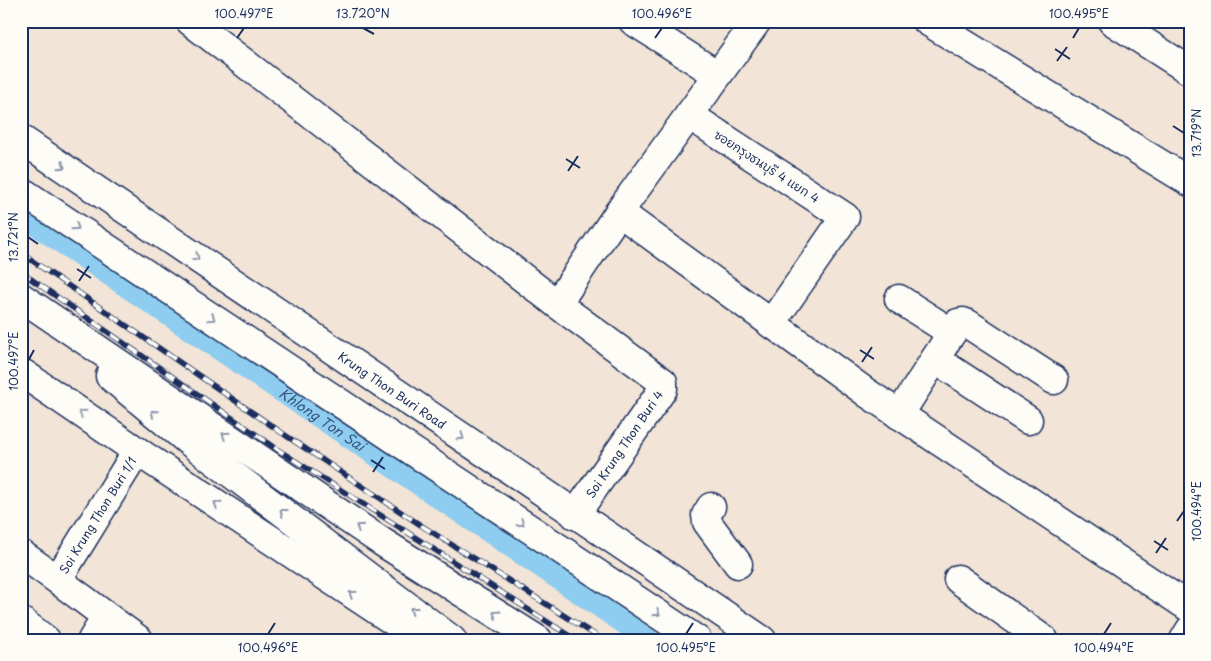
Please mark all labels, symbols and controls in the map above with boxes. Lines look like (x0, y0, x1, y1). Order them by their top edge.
text: 100.497°E (214, 4, 274, 22)
text: 13.720°N (336, 4, 390, 22)
text: 100.496°E (632, 4, 692, 22)
text: 100.495°E (1049, 4, 1109, 22)
text: 13.719°N (1187, 109, 1205, 157)
street label: ซอยกรุงธนบุรี 4 แยก 4 (710, 125, 823, 208)
one-way arrow (56, 160, 65, 169)
text: 13.721°N (4, 212, 22, 262)
one-way arrow (71, 221, 80, 231)
one-way arrow (191, 251, 200, 261)
one-way arrow (206, 312, 215, 321)
text: 100.497°E (4, 331, 22, 391)
street label: Krung Thon Buri Road (334, 347, 450, 433)
water label: Khlong Ton Sai (275, 382, 372, 457)
street label: Soi Krung Thon Buri 4 (581, 386, 667, 502)
one-way arrow (78, 410, 88, 419)
one-way arrow (151, 410, 160, 419)
one-way arrow (455, 431, 465, 440)
one-way arrow (221, 432, 231, 441)
street label: Soi Krung Thon Buri 1/1 (54, 453, 140, 577)
text: 100.494°E (1187, 481, 1205, 541)
one-way arrow (213, 501, 222, 510)
one-way arrow (280, 510, 289, 518)
one-way arrow (516, 517, 525, 527)
one-way arrow (355, 524, 365, 533)
one-way arrow (348, 590, 357, 600)
one-way arrow (651, 607, 660, 616)
one-way arrow (410, 608, 419, 616)
one-way arrow (493, 611, 502, 620)
text: 100.496°E (238, 638, 298, 656)
text: 100.495°E (656, 638, 716, 656)
text: 100.494°E (1074, 638, 1134, 656)

